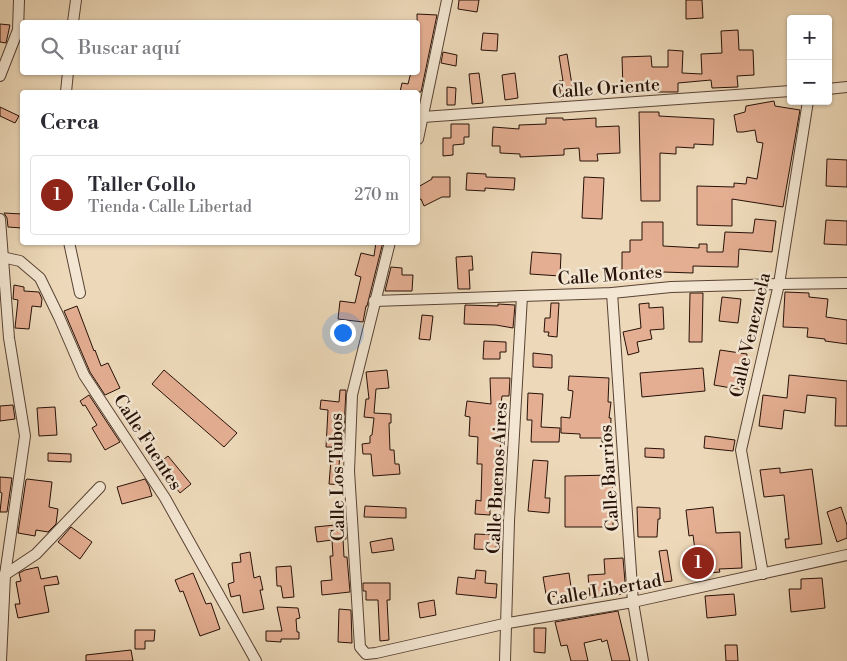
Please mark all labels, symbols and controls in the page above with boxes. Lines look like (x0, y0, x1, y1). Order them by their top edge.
map controls (787, 15, 832, 105)
button: + (787, 15, 832, 60)
search box (20, 20, 420, 75)
icon: search (38, 34, 66, 62)
text: Buscar aquí (78, 36, 180, 60)
button: − (787, 60, 832, 105)
street label: Calle Oriente (551, 73, 661, 104)
text: Cerca (40, 110, 99, 136)
text: Taller Gollo (88, 173, 196, 197)
text: 1 (53, 185, 61, 205)
text: 270 m (354, 185, 399, 205)
text: Tienda · Calle Libertad (88, 197, 252, 217)
street label: Calle Montes (557, 260, 663, 291)
street label: Calle Venezuela (725, 269, 776, 400)
your location (330, 320, 356, 346)
street label: Calle Fuentes (108, 390, 187, 495)
street label: Calle Buenos Aires (482, 401, 513, 555)
street label: Calle Los Tubos (325, 413, 350, 541)
street label: Calle Barrios (594, 424, 625, 532)
pin: 1 (682, 544, 714, 582)
street label: Calle Libertad (545, 569, 664, 612)

